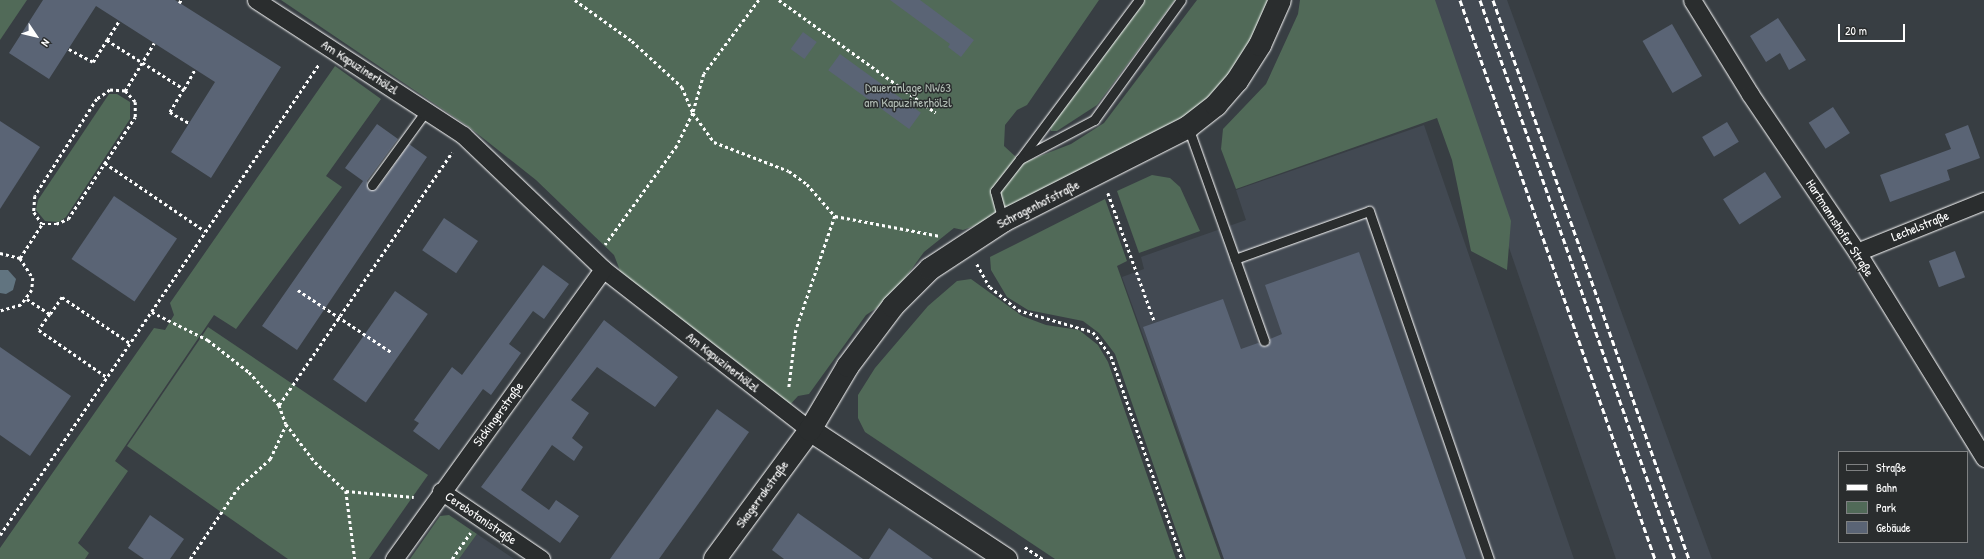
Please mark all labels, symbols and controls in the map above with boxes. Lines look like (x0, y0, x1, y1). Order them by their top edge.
north arrow (16, 16, 56, 56)
scale bar (1840, 16, 1907, 42)
text: 20 m (1845, 22, 1867, 39)
text: N (38, 36, 53, 49)
street label: Am Kapuzinerhölzl (319, 36, 401, 98)
park label: Daueranlage NW63 am Kapuzinerhölzl (864, 80, 952, 111)
street label: Schragenhofstraße (994, 177, 1082, 231)
street label: Hartmannshofer Straße (1803, 177, 1877, 279)
street label: Lechelstraße (1889, 207, 1951, 245)
street label: Am Kapuzinerhölzl (683, 329, 763, 395)
street label: Sickingerstraße (469, 379, 527, 449)
legend (1838, 451, 1968, 543)
street label: Skagerrakstraße (732, 457, 792, 531)
text: Straße (1876, 459, 1906, 476)
text: Bahn (1876, 479, 1897, 496)
street label: Cerebotanistraße (442, 488, 520, 548)
text: Park (1876, 499, 1896, 516)
text: Gebäude (1876, 519, 1910, 536)

